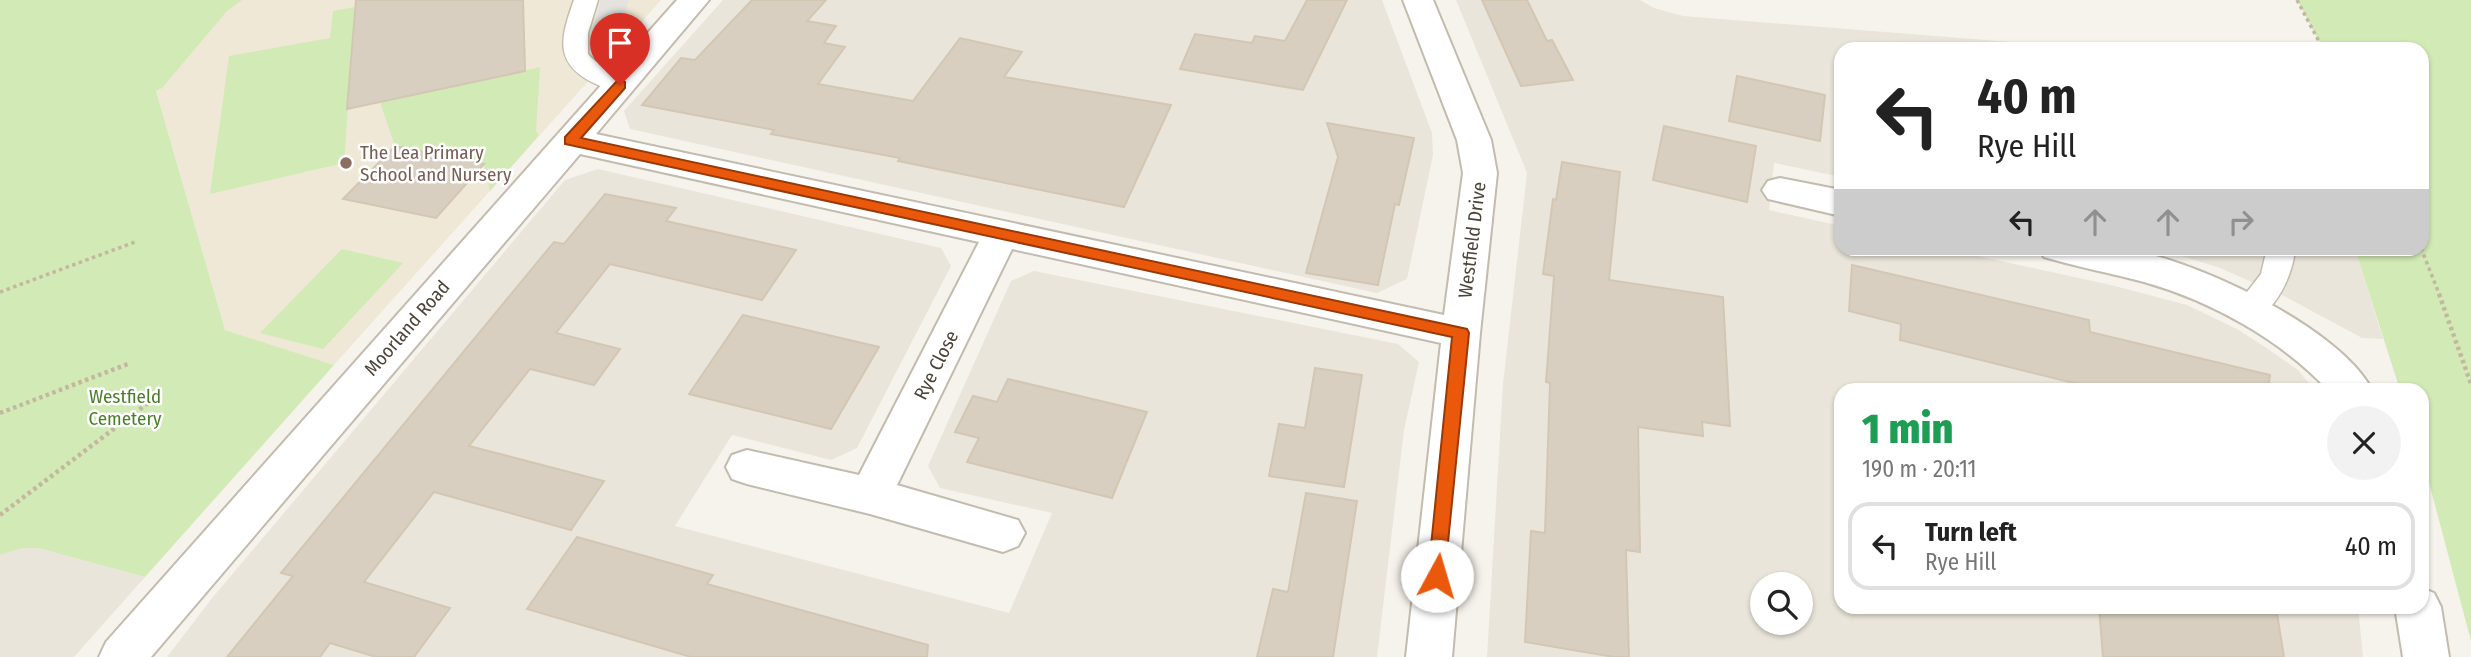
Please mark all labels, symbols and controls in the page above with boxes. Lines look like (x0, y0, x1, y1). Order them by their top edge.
pin (590, 13, 650, 85)
icon: arrive (601, 24, 639, 62)
text: 40 m (1977, 67, 2077, 126)
icon: left (1862, 70, 1953, 161)
text: Rye Hill (1977, 127, 2076, 165)
place label: The Lea Primary School and Nursery (360, 141, 512, 186)
marker: The Lea Primary School and Nursery (338, 155, 354, 171)
street label: Westfield Drive (1453, 181, 1491, 299)
icon: left (2003, 203, 2041, 241)
icon: ahead (2076, 203, 2114, 241)
icon: ahead (2149, 203, 2187, 241)
icon: right (2222, 203, 2260, 241)
street label: Moorland Road (359, 276, 455, 380)
street label: Rye Close (909, 327, 963, 403)
park label: Westfield Cemetery (88, 385, 162, 430)
text: 1 min (1862, 404, 1953, 454)
button: close (2327, 406, 2401, 480)
text: 190 m · 20:11 (1862, 455, 1977, 483)
text: Turn left (1925, 517, 2017, 548)
icon: left (1866, 527, 1904, 565)
text: 40 m (2345, 531, 2397, 562)
position arrow (1400, 539, 1474, 613)
text: Rye Hill (1925, 548, 1996, 576)
map controls (1750, 572, 1813, 635)
button: search (1750, 572, 1813, 635)

